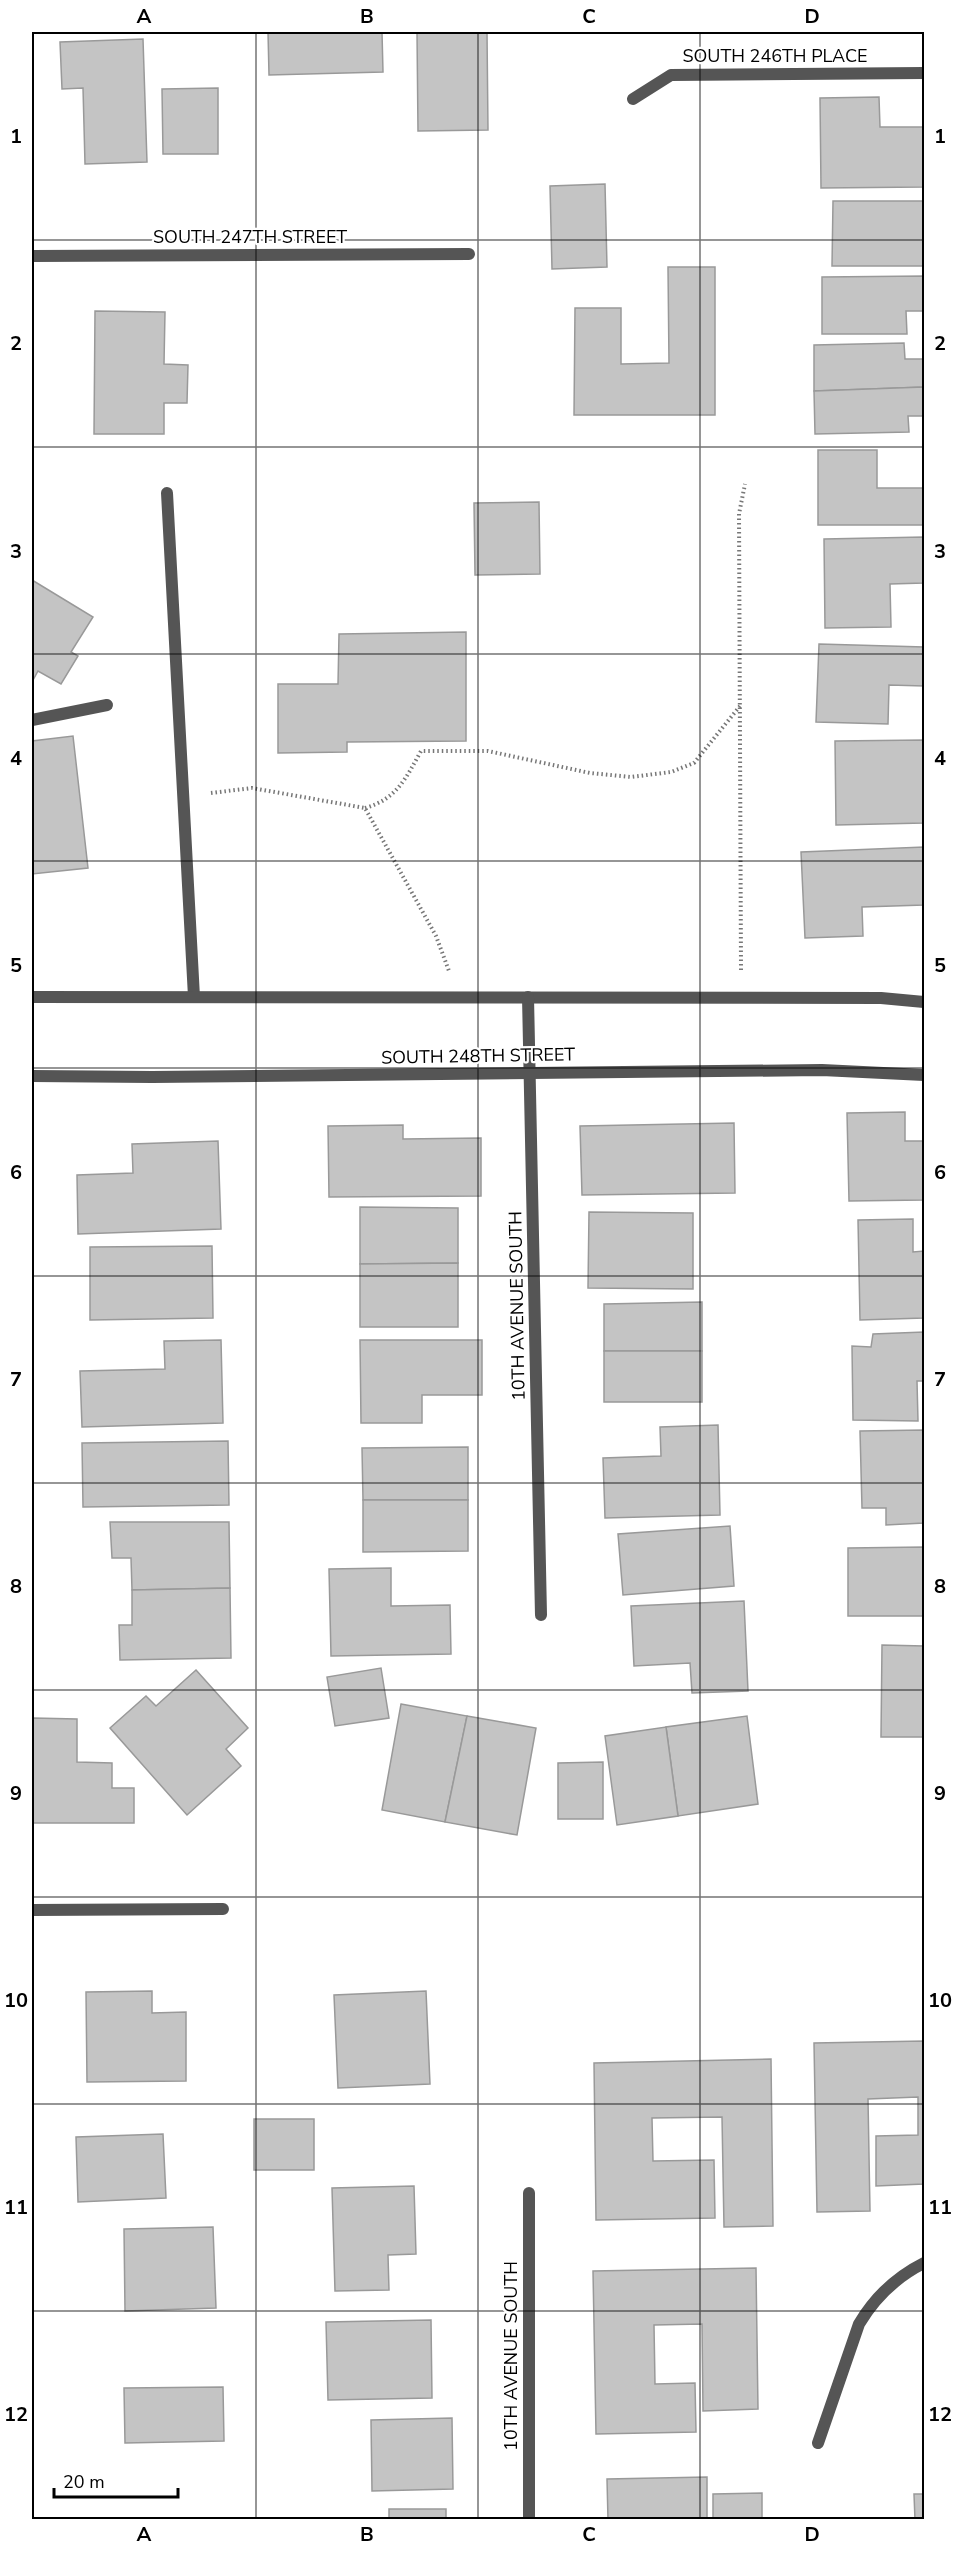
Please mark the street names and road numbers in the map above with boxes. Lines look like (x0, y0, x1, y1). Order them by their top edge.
street label: SOUTH 246TH PLACE (682, 44, 868, 68)
street label: SOUTH 247TH STREET (153, 225, 347, 249)
street label: SOUTH 248TH STREET (381, 1042, 575, 1070)
street label: 10TH AVENUE SOUTH (503, 1211, 531, 1401)
street label: 10TH AVENUE SOUTH (499, 2261, 523, 2451)

